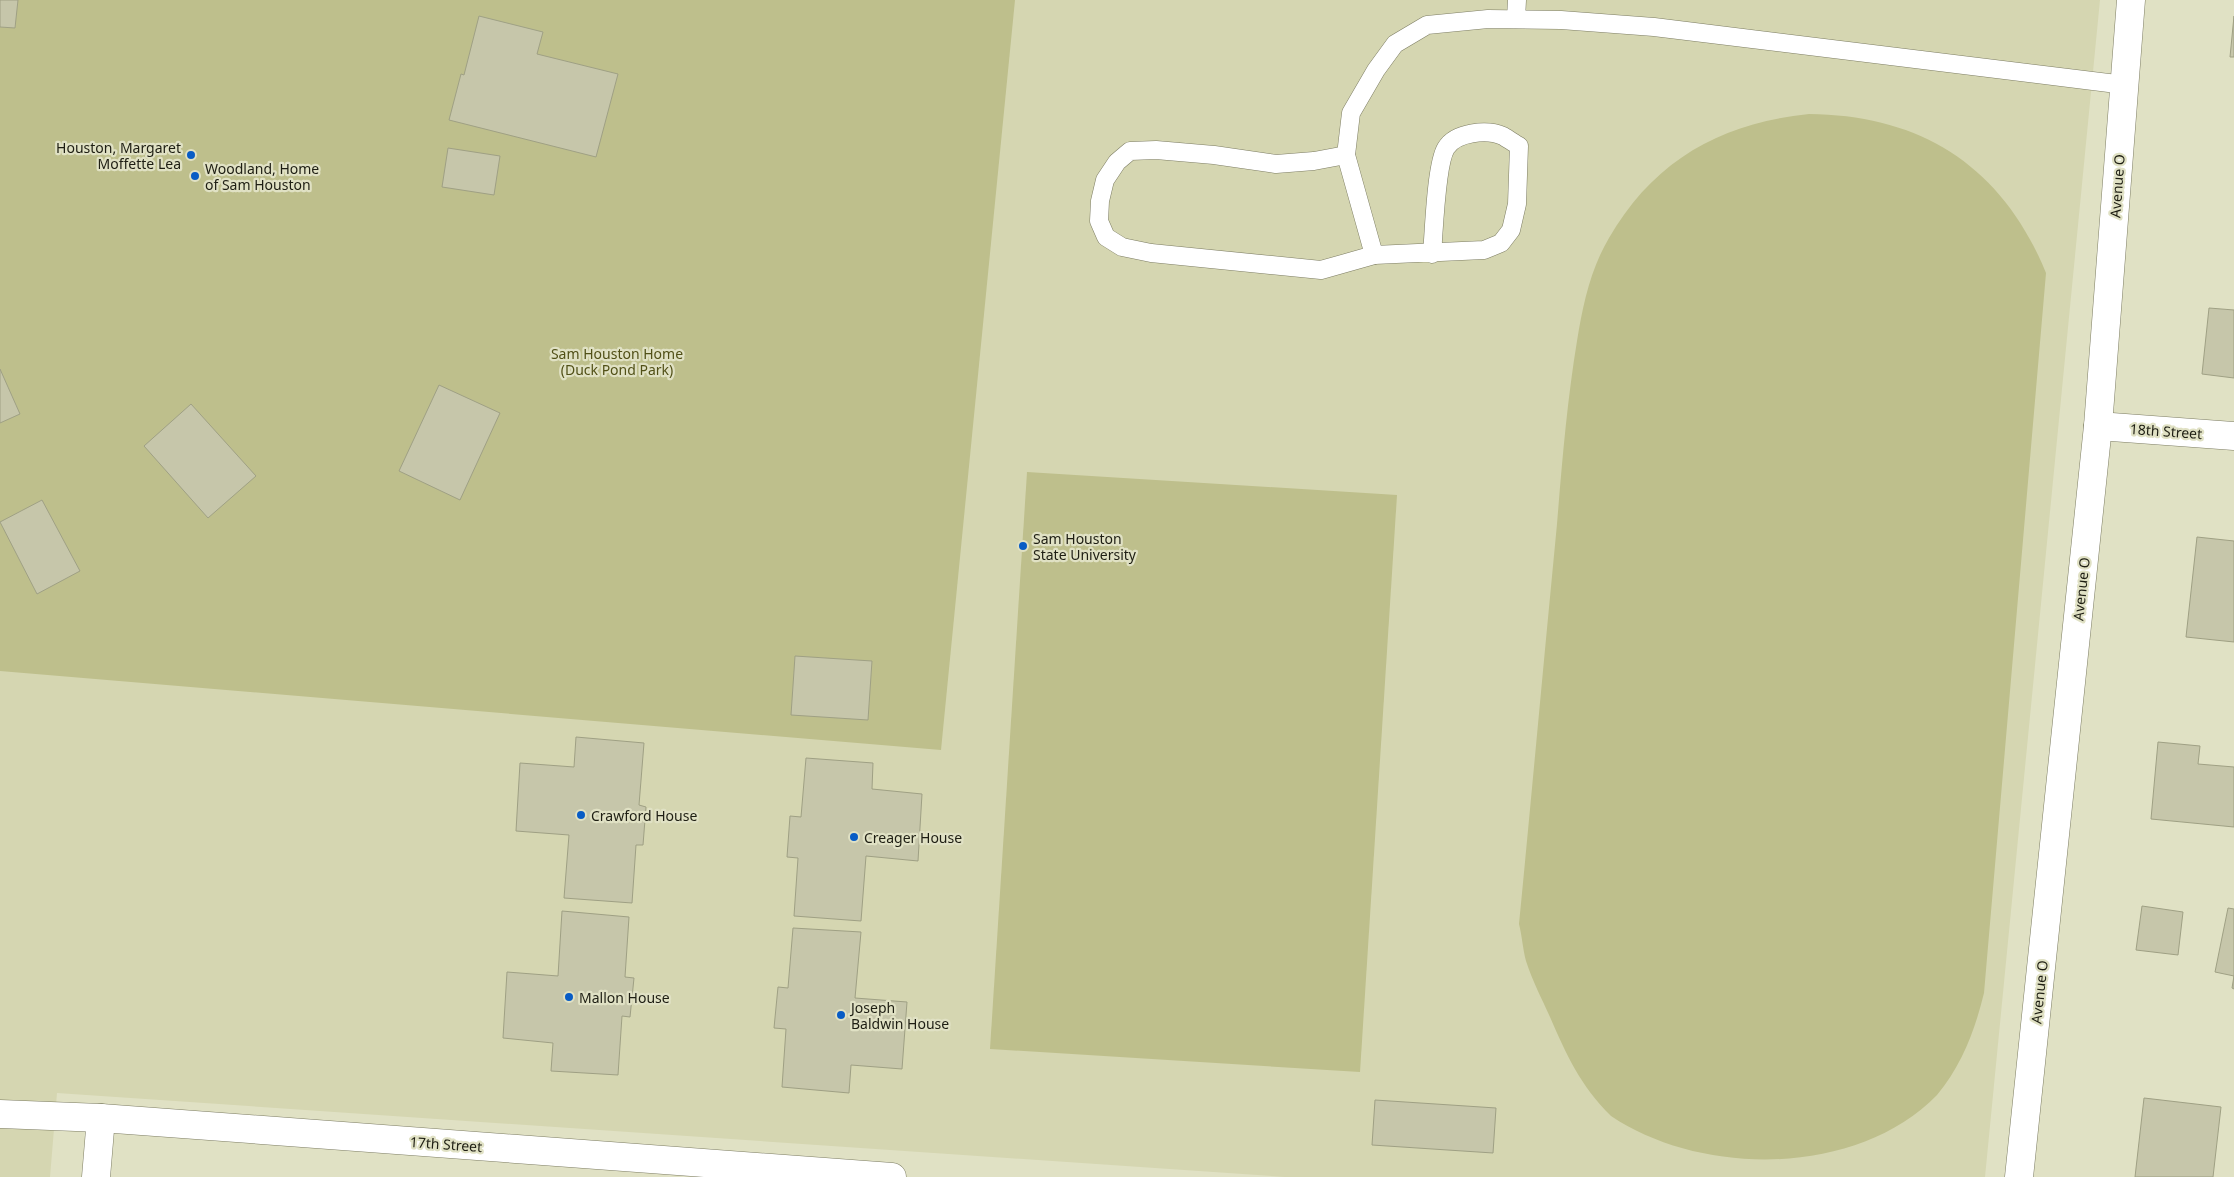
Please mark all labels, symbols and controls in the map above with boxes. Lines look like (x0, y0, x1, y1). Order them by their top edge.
place label: Houston, Margaret Moffette Lea (56, 138, 181, 173)
marker: Houston, Margaret Moffette Lea (185, 149, 197, 161)
street label: Avenue O (2105, 153, 2129, 218)
place label: Woodland, Home of Sam Houston (205, 159, 319, 194)
marker: Woodland, Home of Sam Houston (189, 170, 201, 182)
park label: Sam Houston Home (Duck Pond Park) (551, 344, 683, 379)
street label: 18th Street (2129, 419, 2203, 443)
place label: Sam Houston State University (1033, 529, 1137, 564)
marker: Sam Houston State University (1017, 540, 1029, 552)
street label: Avenue O (2068, 556, 2094, 622)
place label: Crawford House (591, 806, 697, 825)
marker: Crawford House (575, 809, 587, 821)
place label: Creager House (864, 828, 962, 847)
marker: Creager House (848, 831, 860, 843)
street label: Avenue O (2026, 959, 2052, 1025)
place label: Mallon House (579, 988, 670, 1007)
marker: Mallon House (563, 991, 575, 1003)
place label: Joseph Baldwin House (849, 998, 949, 1033)
marker: Joseph Baldwin House (835, 1009, 847, 1021)
street label: 17th Street (409, 1132, 483, 1156)

